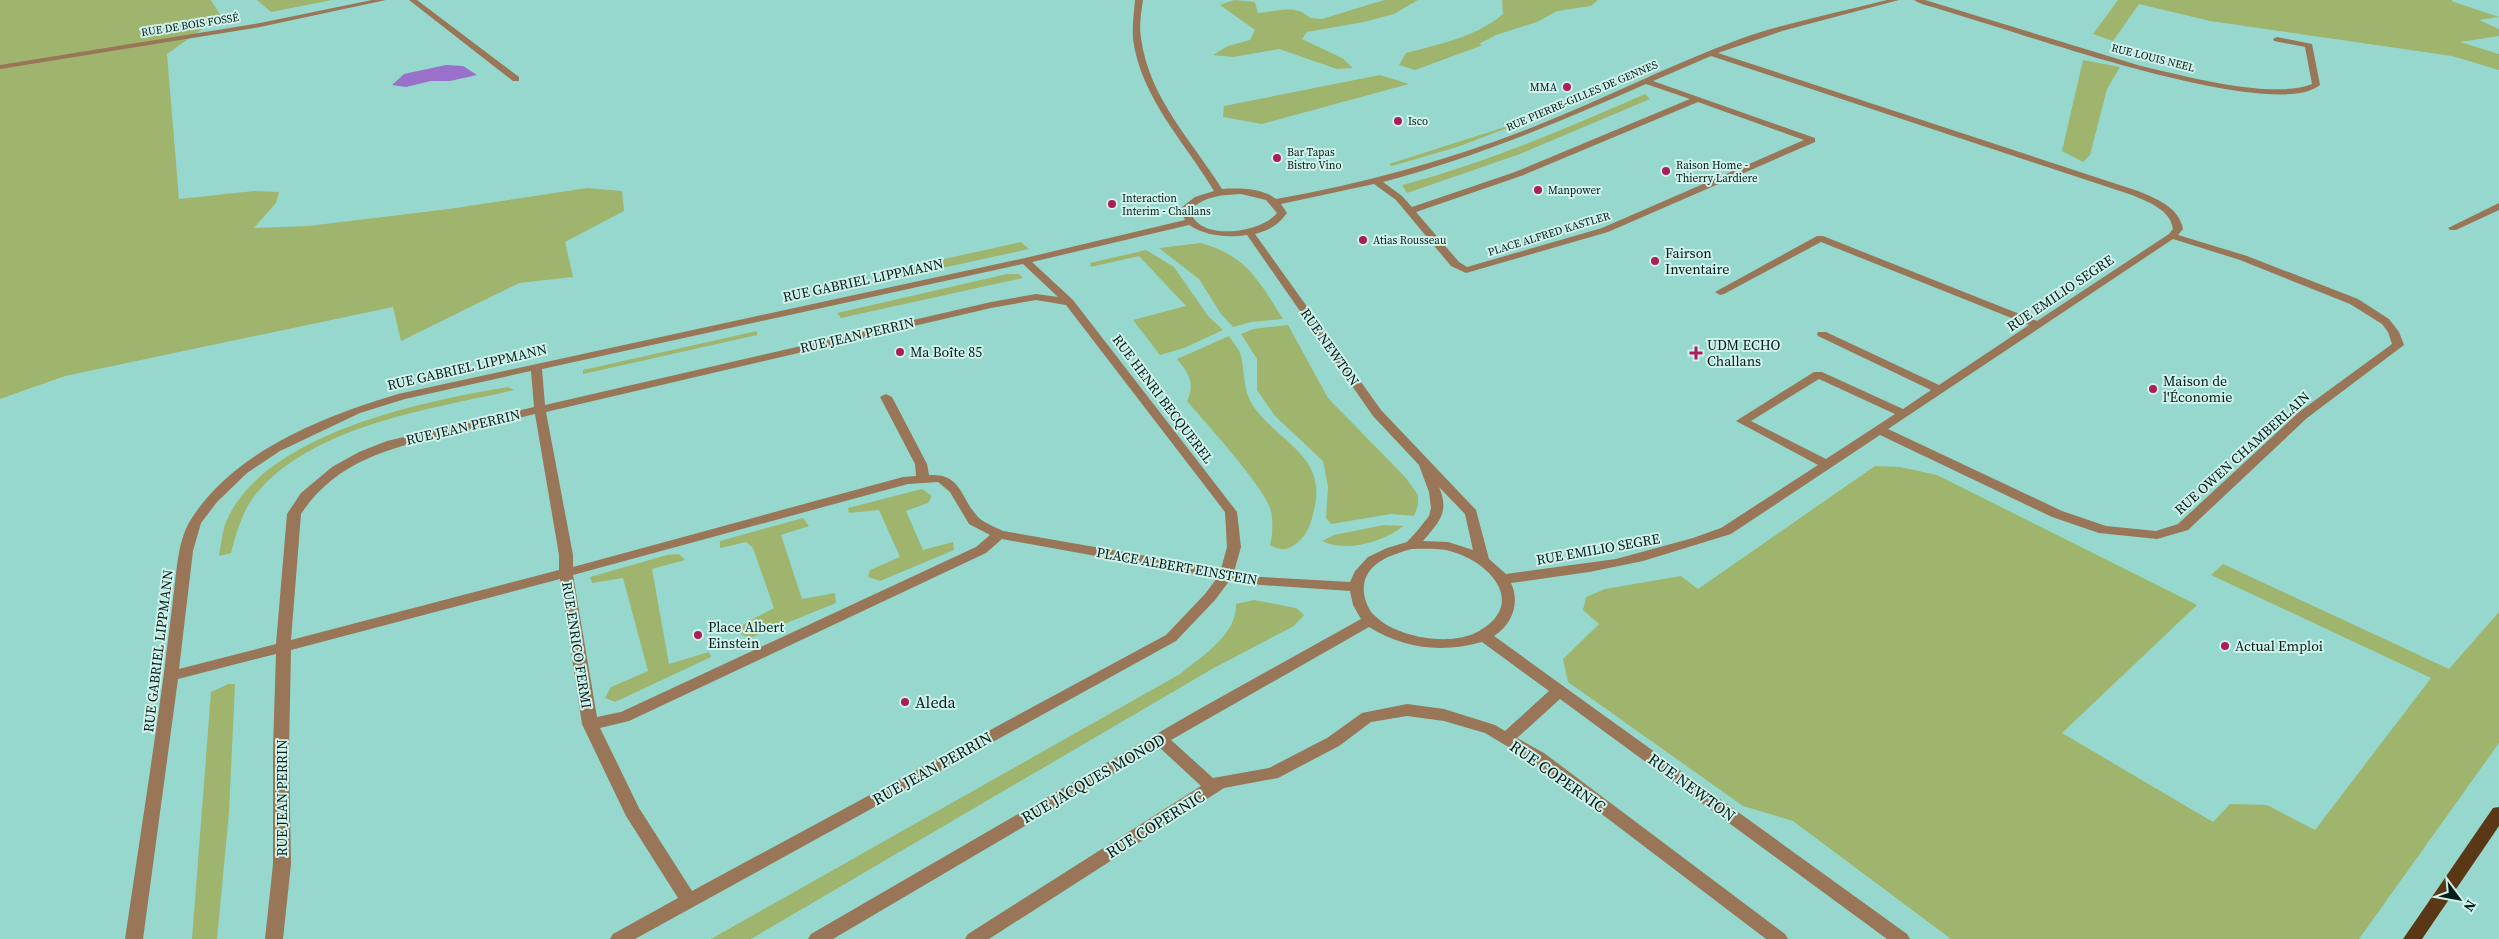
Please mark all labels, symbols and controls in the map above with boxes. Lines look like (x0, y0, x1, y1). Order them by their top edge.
street label: RUE DE BOIS FOSSÉ (140, 10, 240, 40)
street label: RUE LOUIS NEEL (2110, 40, 2197, 76)
street label: RUE PIERRE-GILLES DE GENNES (1504, 57, 1660, 135)
place label: MMA (1530, 80, 1558, 95)
marker: MMA (1561, 81, 1573, 93)
place label: Isco (1408, 114, 1428, 129)
marker: Isco (1392, 115, 1404, 127)
place label: Bar Tapas Bistro Vino (1287, 145, 1341, 173)
marker: Bar Tapas Bistro Vino (1271, 152, 1283, 164)
place label: Raison Home - Thierry Lardiere (1676, 158, 1758, 186)
marker: Raison Home - Thierry Lardiere (1660, 165, 1672, 177)
place label: Manpower (1548, 183, 1601, 198)
marker: Manpower (1532, 184, 1544, 196)
place label: Interaction Interim - Challans (1122, 191, 1211, 219)
marker: Interaction Interim - Challans (1106, 198, 1118, 210)
street label: PLACE ALFRED KASTLER (1486, 208, 1612, 260)
place label: Atias Rousseau (1373, 233, 1447, 248)
marker: Atias Rousseau (1357, 234, 1369, 246)
place label: Fairson Inventaire (1665, 243, 1729, 279)
street label: RUE EMILIO SEGRE (2003, 250, 2117, 336)
street label: RUE GABRIEL LIPPMANN (781, 253, 945, 307)
marker: Fairson Inventaire (1649, 255, 1661, 267)
street label: RUE NEWTON (1296, 304, 1364, 390)
street label: RUE JEAN PERRIN (798, 312, 916, 358)
street label: RUE HENRI BECQUEREL (1108, 330, 1218, 468)
place label: UDM ECHO Challans (1707, 335, 1780, 371)
street label: RUE GABRIEL LIPPMANN (385, 339, 549, 395)
place label: Ma Boîte 85 (910, 342, 982, 362)
marker: Ma Boîte 85 (894, 346, 906, 358)
marker: UDM ECHO Challans (1689, 346, 1703, 360)
place label: Maison de l'Économie (2163, 371, 2233, 407)
marker: Maison de l'Économie (2147, 383, 2159, 395)
street label: RUE OWEN CHAMBERLAIN (2170, 387, 2314, 519)
street label: RUE JEAN PERRIN (404, 404, 522, 450)
street label: RUE EMILIO SEGRE (1535, 528, 1661, 570)
street label: PLACE ALBERT EINSTEIN (1095, 542, 1259, 590)
street label: RUE GABRIEL LIPPMANN (138, 569, 178, 733)
street label: RUE ENRICO FERMI (557, 580, 597, 710)
place label: Place Albert Einstein (708, 617, 785, 653)
marker: Place Albert Einstein (692, 629, 704, 641)
place label: Actual Emploi (2235, 636, 2323, 656)
marker: Actual Emploi (2219, 640, 2231, 652)
place label: Aleda (915, 691, 956, 713)
marker: Aleda (899, 696, 911, 708)
street label: RUE JEAN PERRIN (868, 726, 996, 810)
street label: RUE JACQUES MONOD (1017, 728, 1169, 828)
street label: RUE COPERNIC (1506, 735, 1610, 817)
street label: RUE JEAN PERRIN (272, 740, 292, 856)
street label: RUE NEWTON (1644, 748, 1740, 826)
street label: RUE COPERNIC (1102, 785, 1208, 863)
north arrow (2434, 874, 2484, 924)
text: N (2459, 896, 2481, 916)

